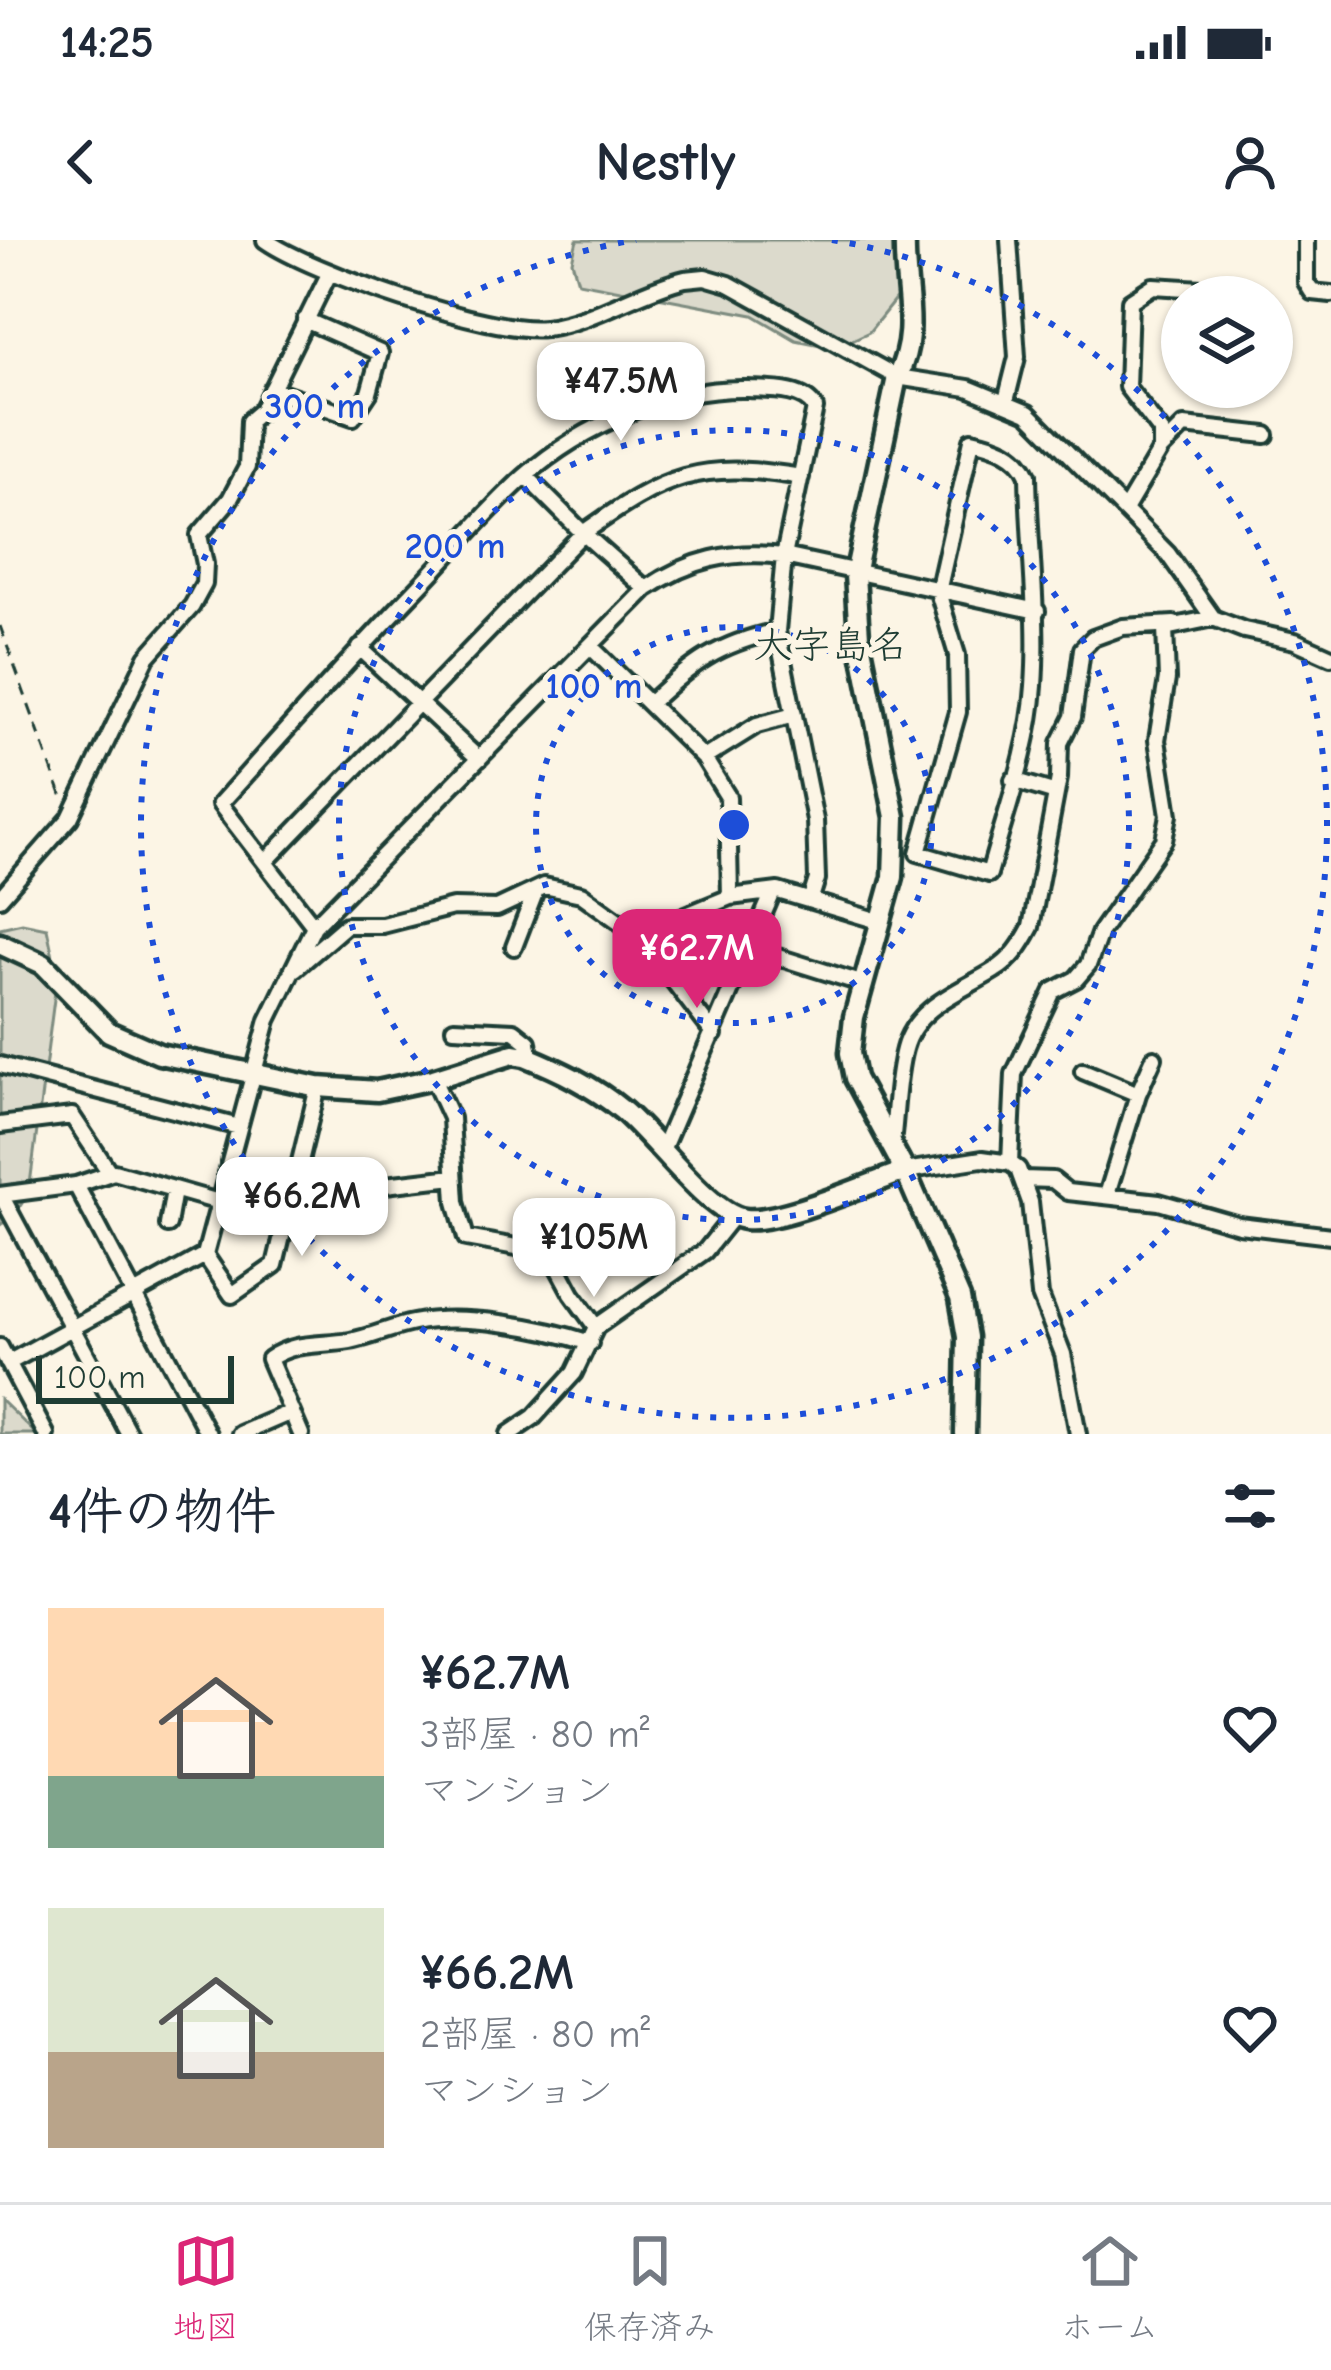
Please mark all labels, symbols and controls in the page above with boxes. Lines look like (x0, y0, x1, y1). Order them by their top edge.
text: 14:25 (60, 16, 154, 68)
icon: back (48, 129, 114, 195)
icon: person (1217, 129, 1283, 195)
text: Nestly (596, 131, 735, 194)
map controls (1161, 276, 1293, 408)
button: layers (1161, 276, 1293, 408)
pin: ¥47.5M (523, 342, 719, 444)
text: ¥47.5M (564, 358, 678, 403)
text: 300 m (265, 386, 365, 427)
text: 200 m (405, 526, 505, 567)
district label: 大字島名 (753, 623, 909, 668)
text: 100 m (546, 666, 642, 707)
centre of rings (713, 804, 755, 846)
pin: ¥62.7M (599, 909, 795, 1011)
text: ¥62.7M (639, 925, 755, 970)
pin: ¥66.2M (204, 1157, 400, 1259)
text: ¥66.2M (243, 1173, 361, 1218)
pin: ¥105M (510, 1198, 678, 1300)
text: ¥105M (540, 1214, 648, 1259)
scale bar (36, 1350, 234, 1403)
text: 100 m (54, 1358, 146, 1396)
icon: filters (1217, 1473, 1283, 1539)
text: 4件の物件 (48, 1482, 276, 1541)
text: ¥62.7M (420, 1643, 570, 1702)
icon: home (144, 1656, 288, 1800)
icon: heart (1217, 1695, 1283, 1761)
text: 3部屋 · 80 m² (420, 1712, 649, 1757)
text: マンション (420, 1768, 613, 1813)
text: ¥66.2M (420, 1943, 574, 2002)
icon: home (144, 1956, 288, 2100)
icon: heart (1217, 1995, 1283, 2061)
text: 2部屋 · 80 m² (420, 2012, 650, 2057)
text: マンション (420, 2068, 613, 2113)
tab: 地図 (173, 2228, 239, 2348)
tab: 保存済み (584, 2228, 716, 2348)
tab: ホーム (1061, 2228, 1158, 2348)

